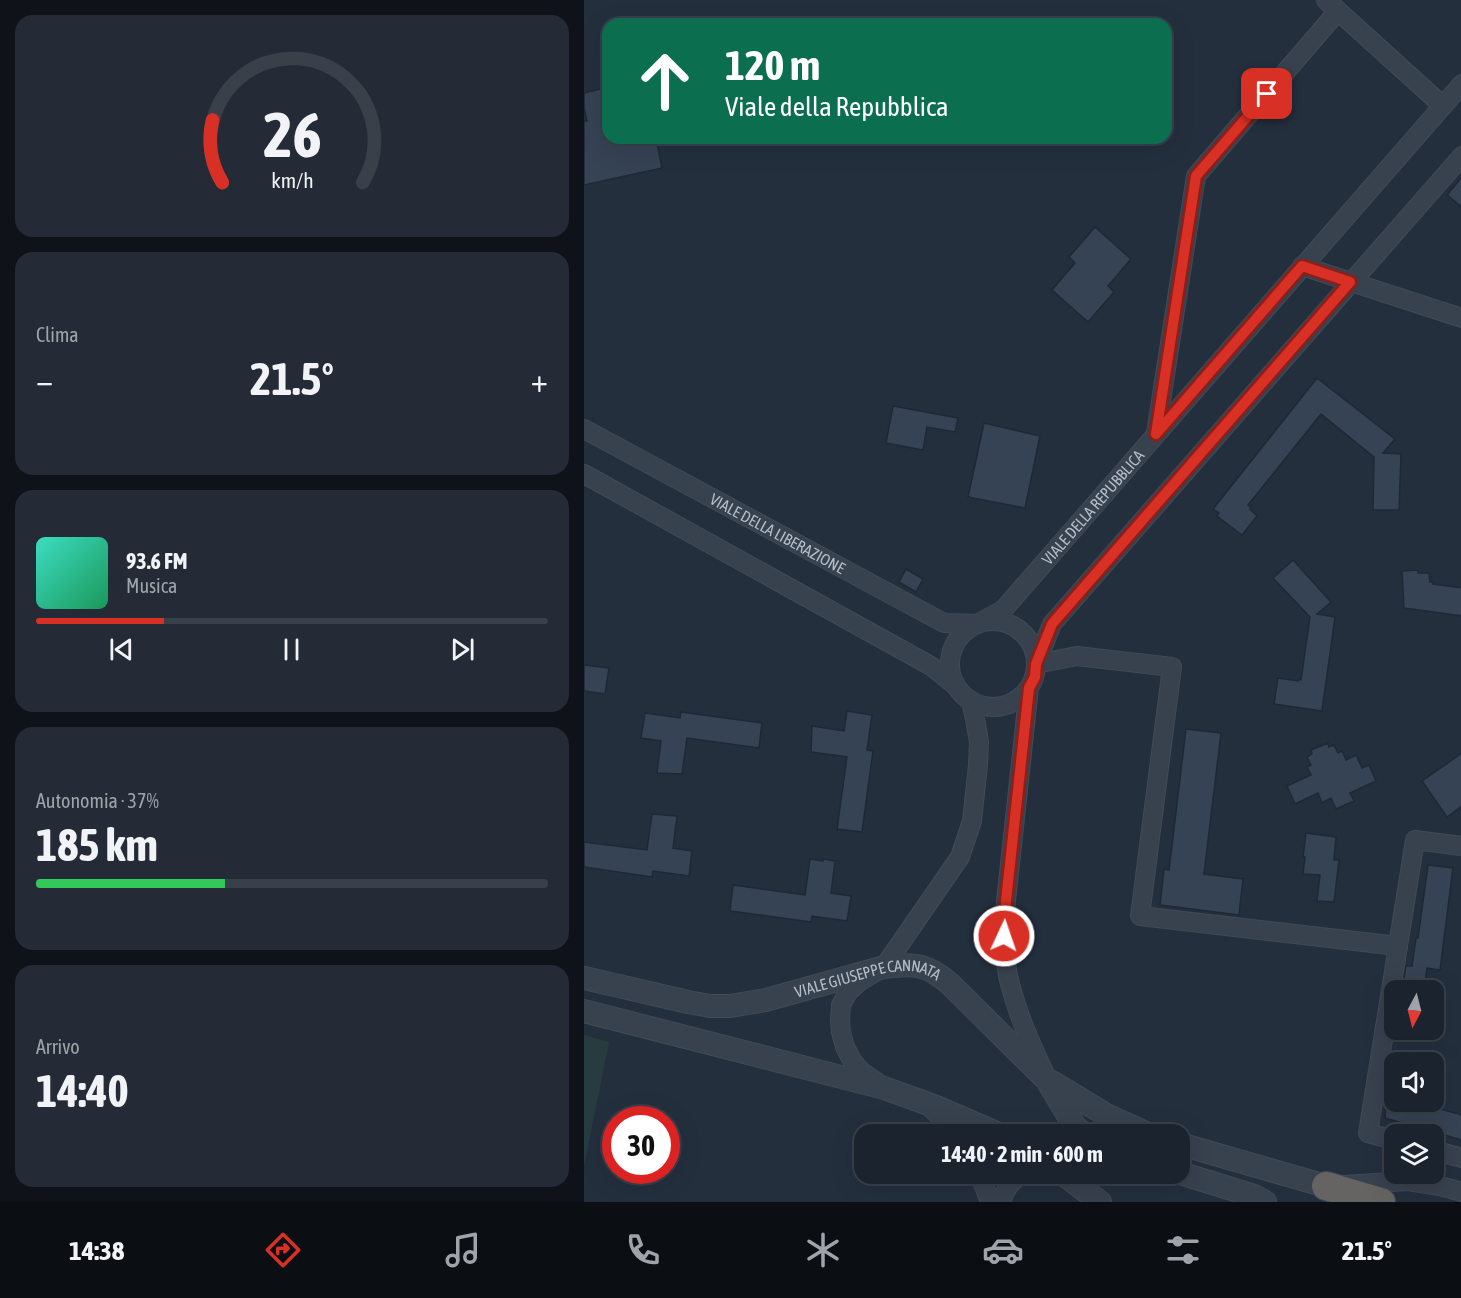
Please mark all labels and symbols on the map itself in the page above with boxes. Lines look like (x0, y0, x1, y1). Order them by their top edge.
pin (1241, 68, 1292, 119)
street label: VIALE DELLA REPUBBLICA (1038, 446, 1148, 568)
street label: VIALE DELLA LIBERAZIONE (707, 490, 848, 577)
position arrow (972, 904, 1036, 968)
street label: VIALE GIUSEPPE CANNATA (793, 956, 945, 1001)
north arrow (1384, 980, 1444, 1040)
speed limit sign: 30 (602, 1106, 680, 1184)

